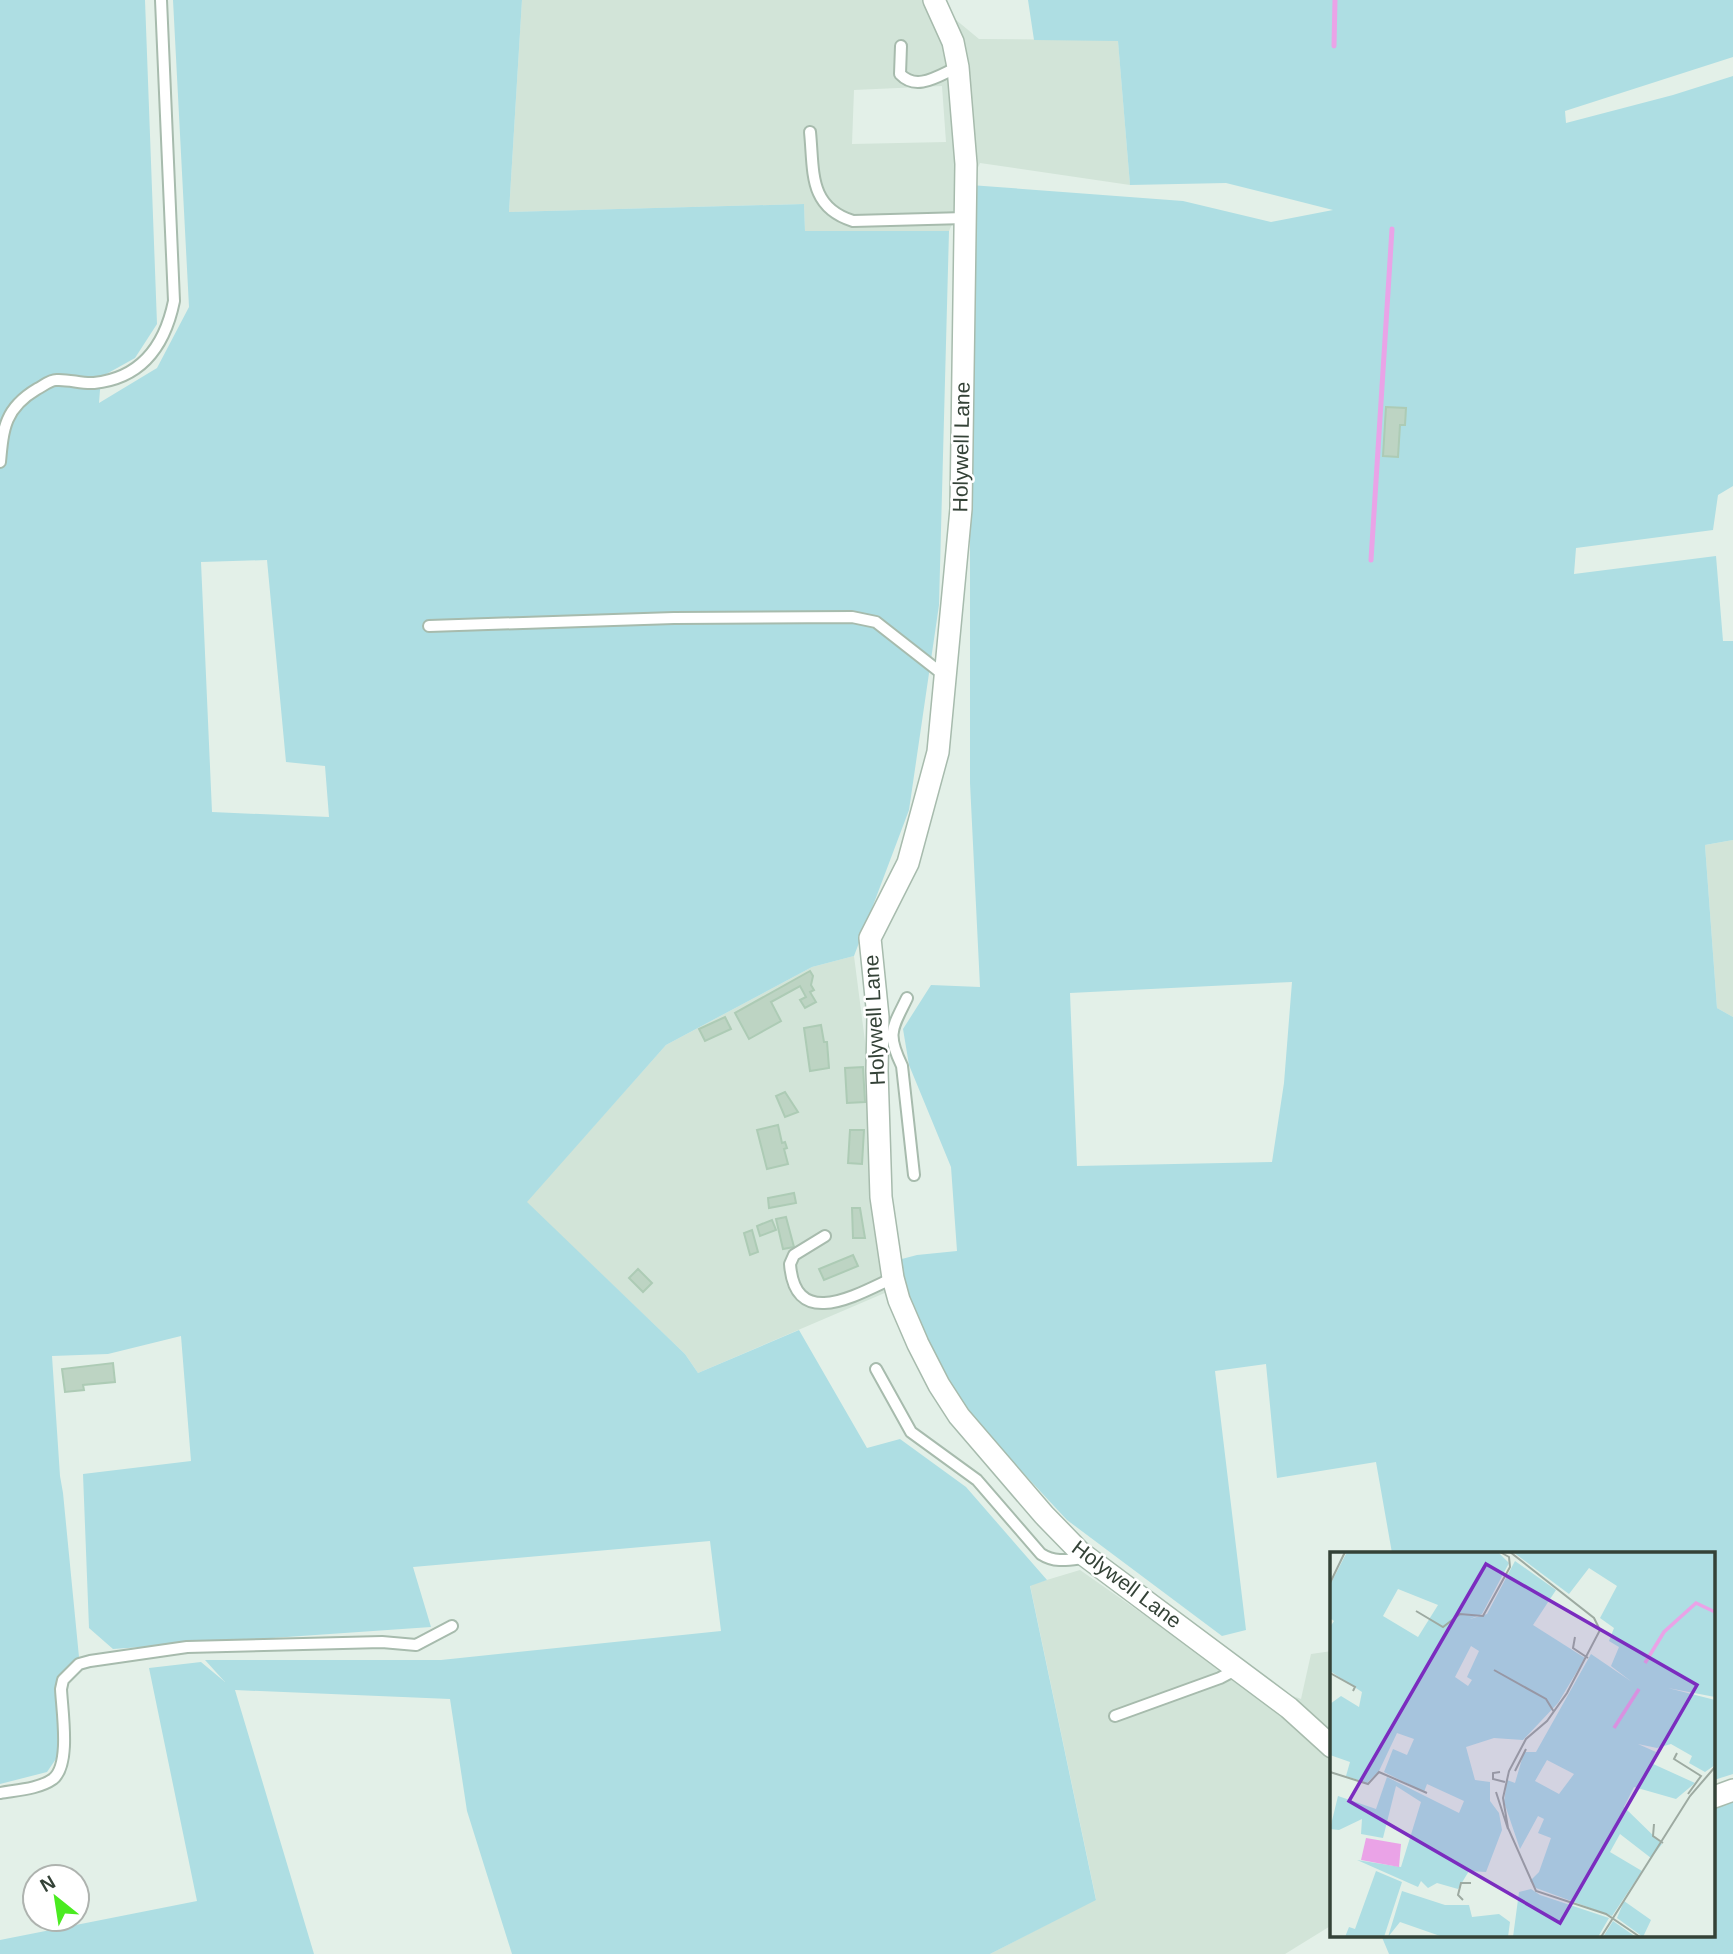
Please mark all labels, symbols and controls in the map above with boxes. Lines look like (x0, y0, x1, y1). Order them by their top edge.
street label: Holywell Lane (948, 381, 974, 513)
street label: Holywell Lane (859, 954, 889, 1086)
street label: Holywell Lane (1068, 1535, 1186, 1633)
inset map (1330, 1552, 1716, 1937)
north arrow (21, 1863, 91, 1933)
text: N (37, 1871, 59, 1896)

